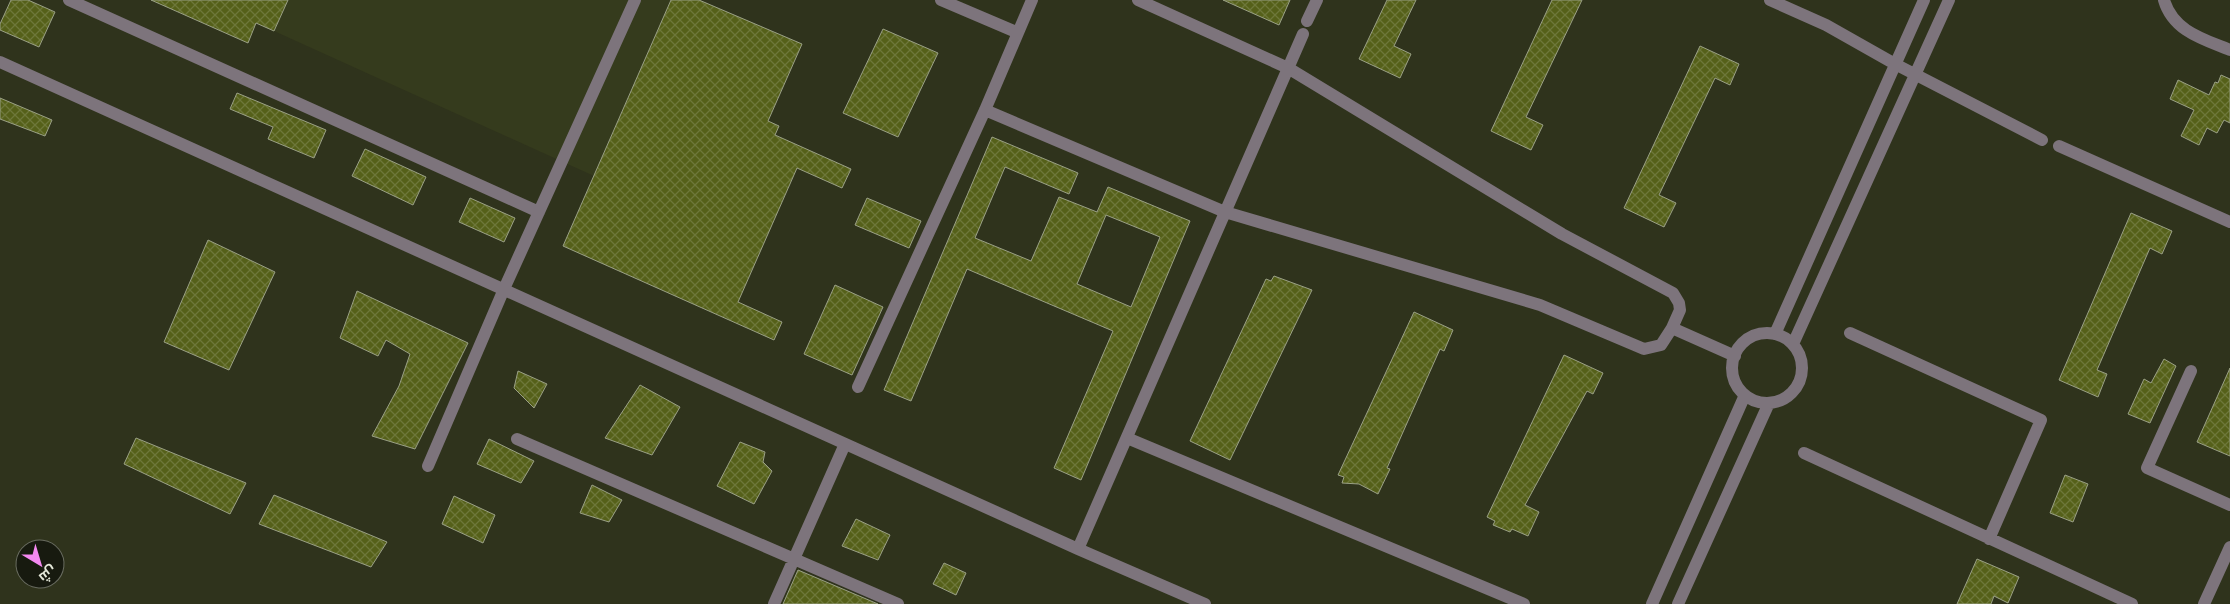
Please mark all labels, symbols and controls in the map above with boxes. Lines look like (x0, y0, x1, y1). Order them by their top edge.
north arrow (15, 539, 65, 589)
text: ش (35, 562, 60, 586)

